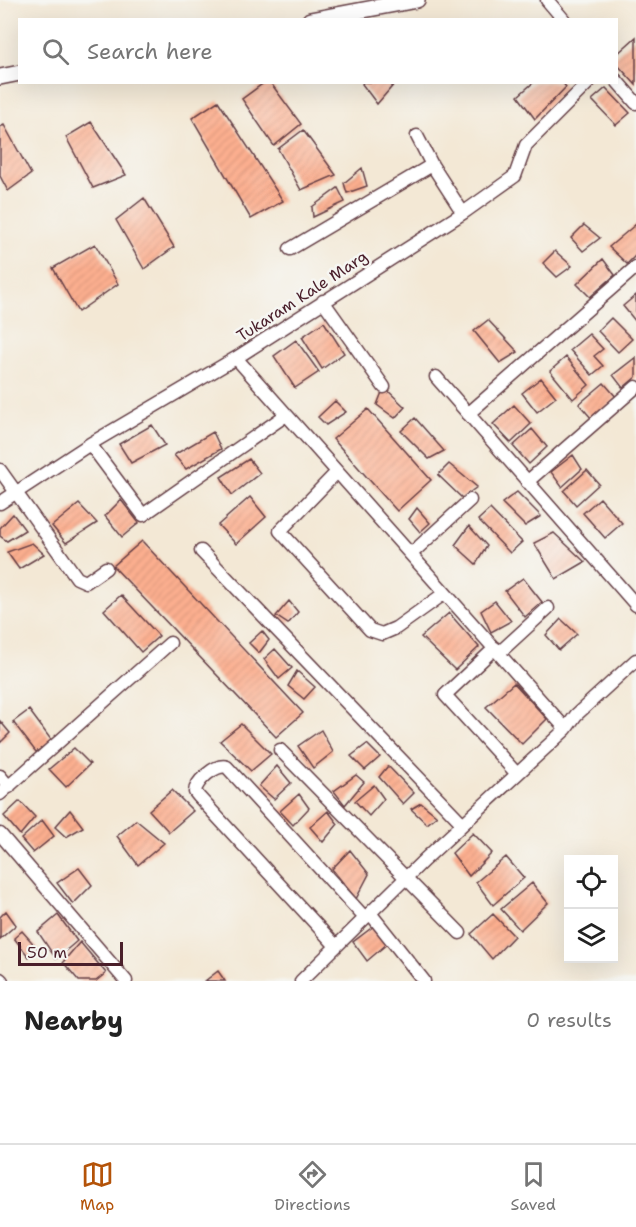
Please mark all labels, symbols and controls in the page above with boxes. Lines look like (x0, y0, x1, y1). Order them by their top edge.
search box (18, 18, 618, 84)
icon: search (39, 35, 72, 68)
text: Search here (87, 37, 213, 66)
street label: Tukaram Kale Marg (232, 246, 372, 346)
map controls (564, 855, 618, 963)
button: locate (564, 855, 618, 909)
button: layers (564, 909, 618, 963)
scale bar (18, 939, 123, 966)
text: 50 m (27, 942, 67, 963)
text: Nearby (24, 1003, 123, 1038)
text: 0 results (526, 1007, 612, 1033)
tab: Map (80, 1158, 114, 1215)
tab: Directions (274, 1158, 351, 1215)
tab: Saved (511, 1158, 556, 1215)

